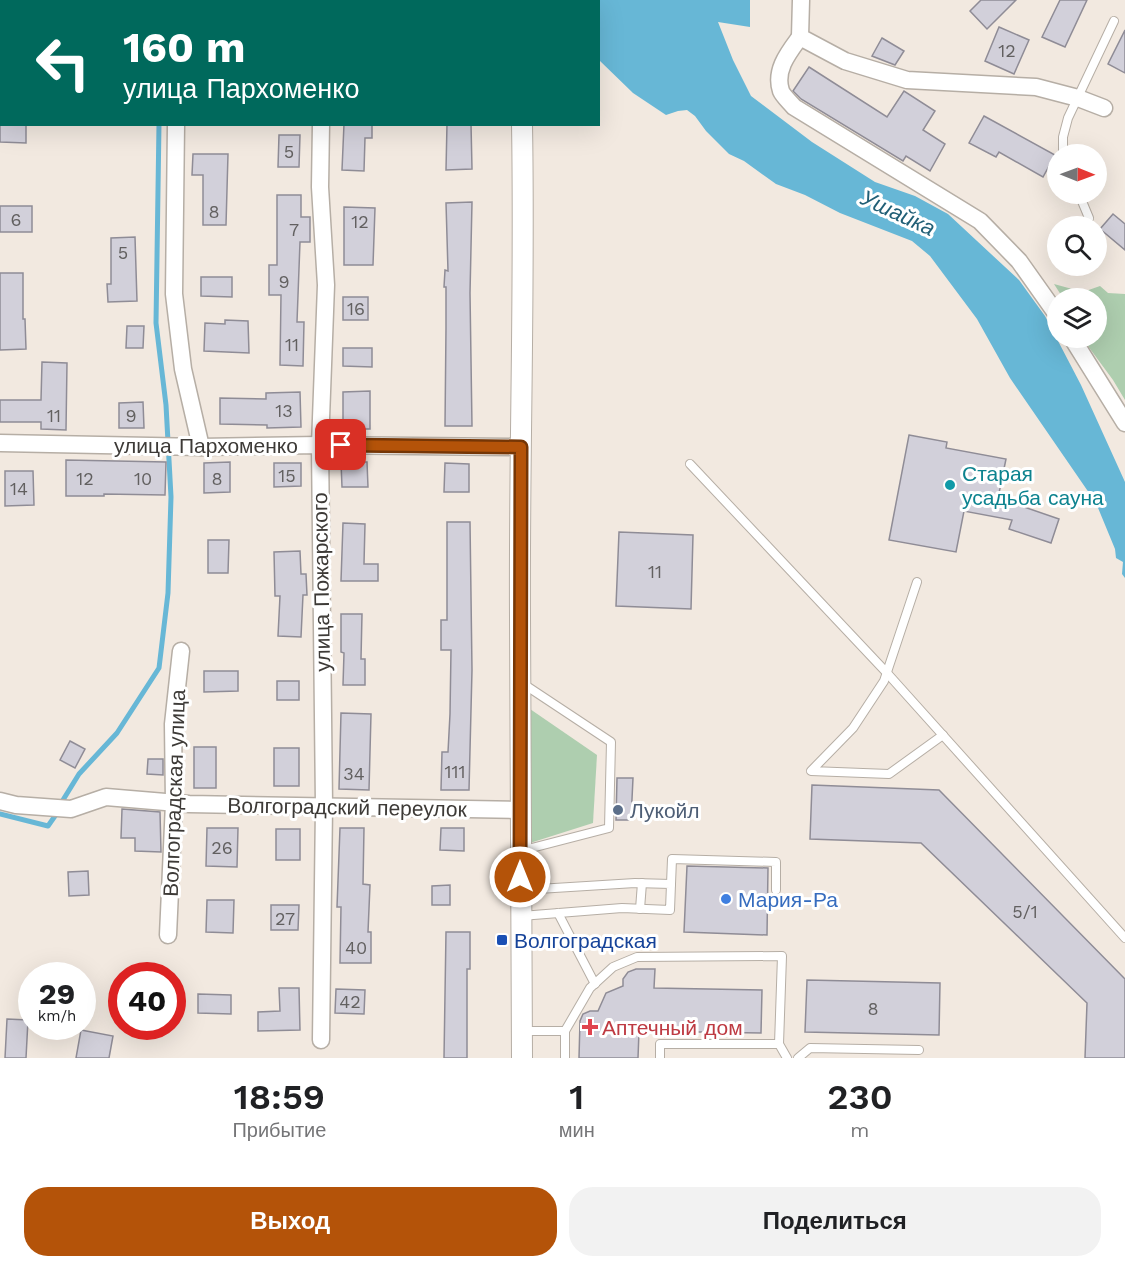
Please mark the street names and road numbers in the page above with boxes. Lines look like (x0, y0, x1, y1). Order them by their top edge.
street label: улица Пархоменко (114, 433, 298, 458)
street label: улица Пожарского (307, 492, 335, 672)
street label: Волгоградская улица (158, 688, 190, 897)
street label: Волгоградский переулок (227, 792, 468, 822)

